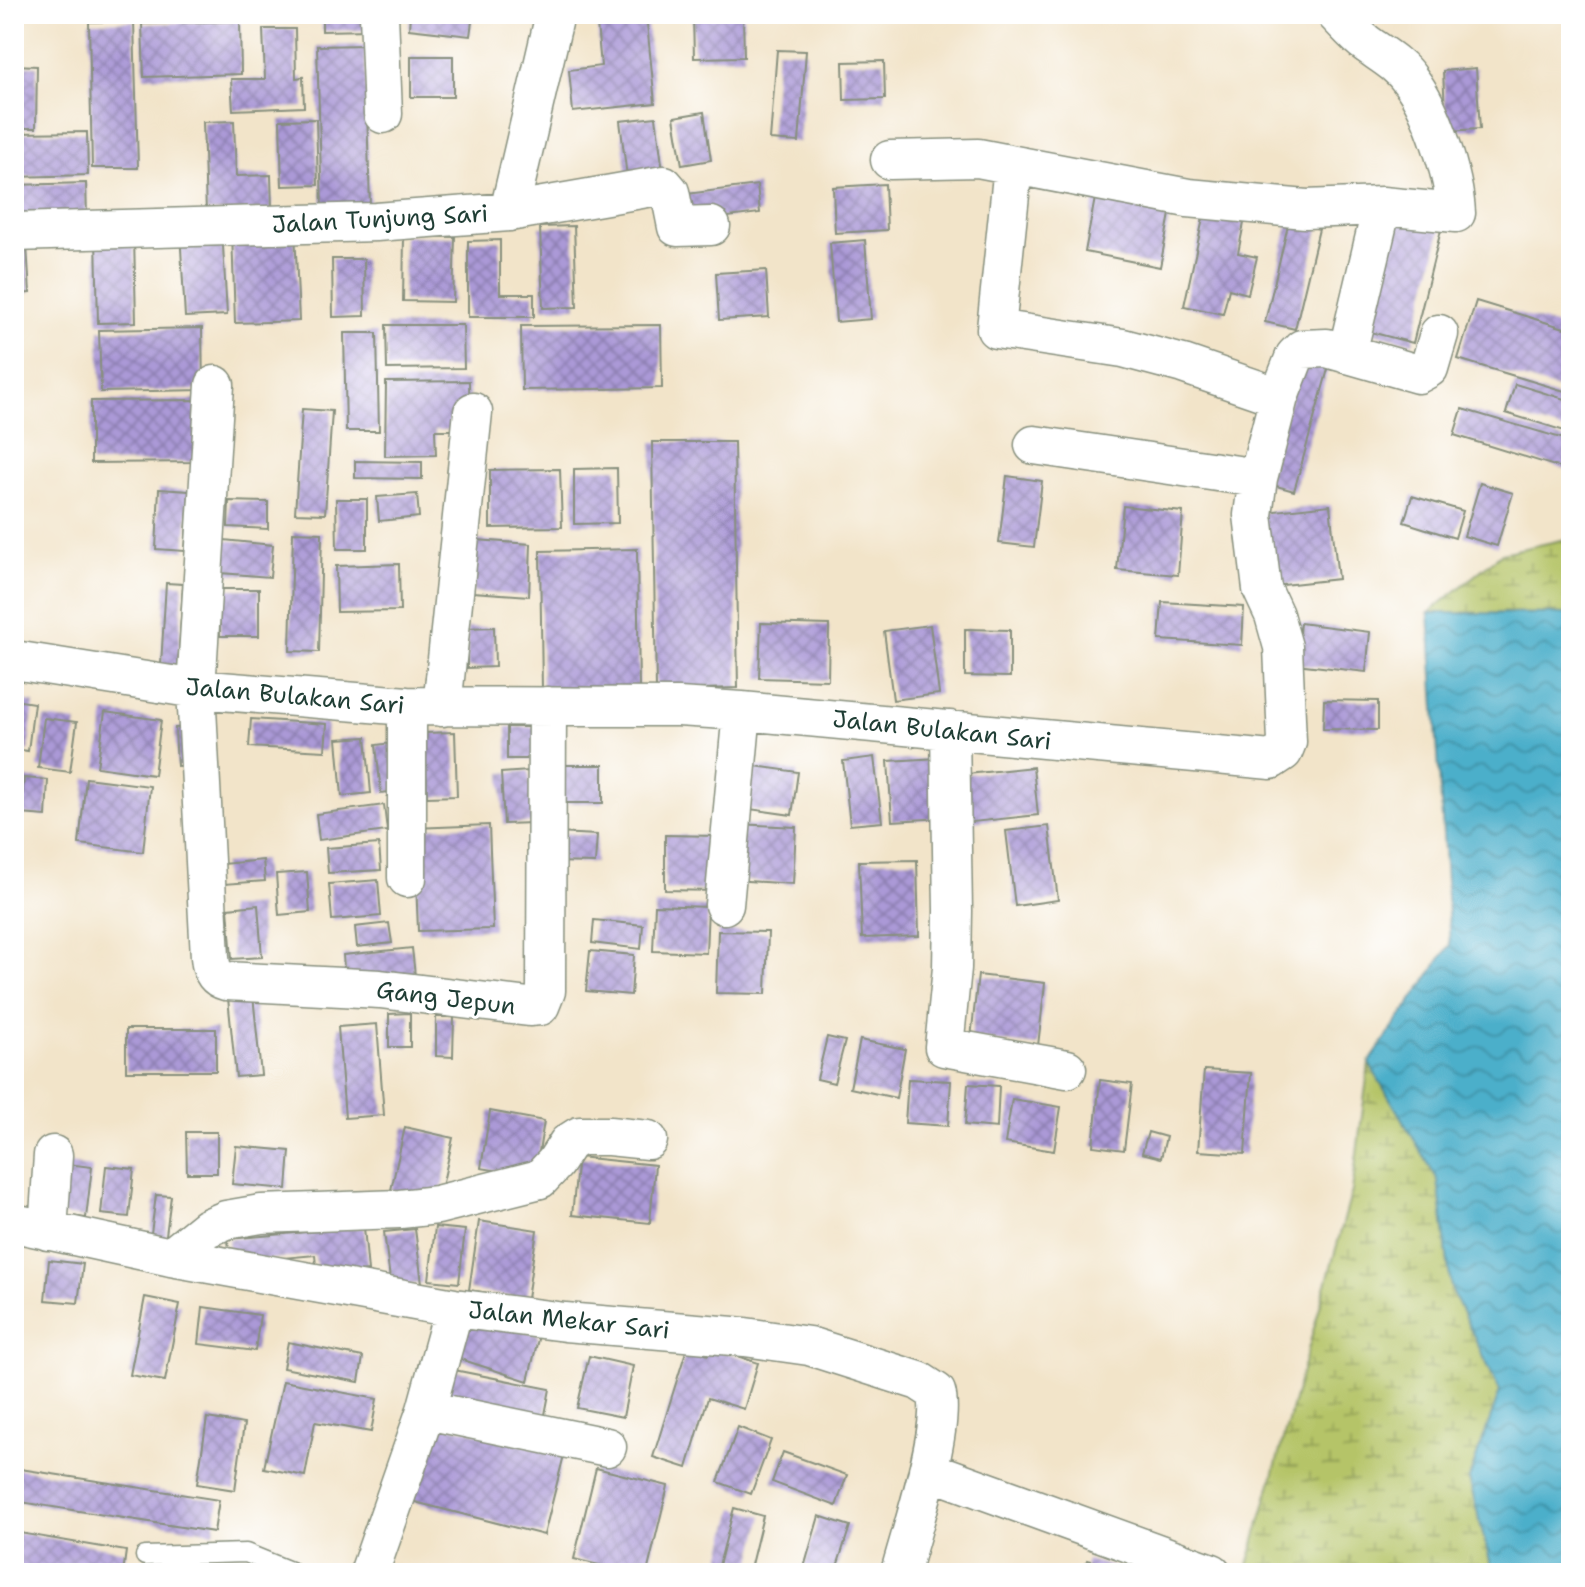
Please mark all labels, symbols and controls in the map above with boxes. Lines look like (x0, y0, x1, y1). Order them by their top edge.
street label: Jalan Tunjung Sari (271, 197, 489, 241)
street label: Jalan Bulakan Sari (184, 670, 406, 722)
street label: Jalan Bulakan Sari (831, 703, 1053, 757)
street label: Gang Jepun (375, 974, 517, 1022)
street label: Jalan Mekar Sari (467, 1294, 671, 1346)

